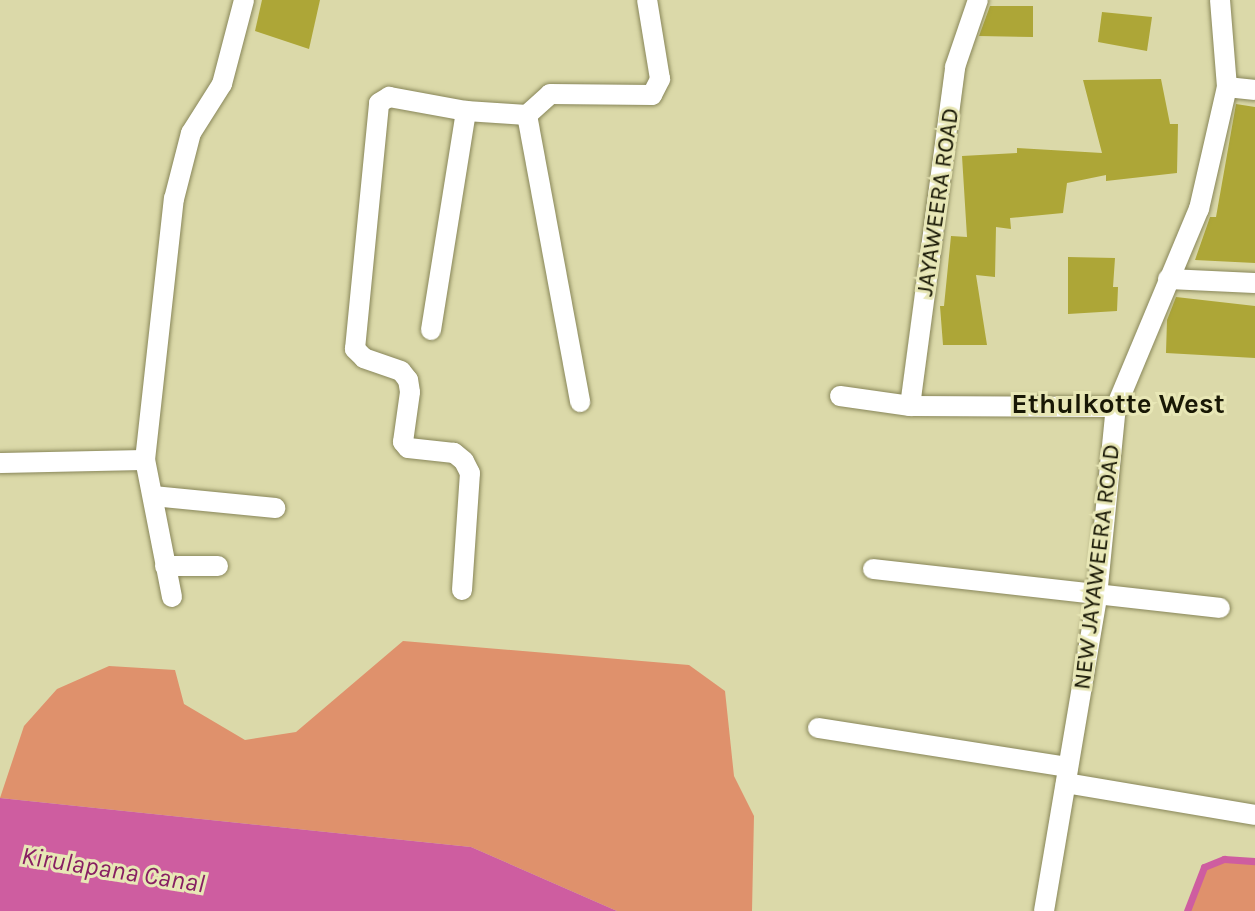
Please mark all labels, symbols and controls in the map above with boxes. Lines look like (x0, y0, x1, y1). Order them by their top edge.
street label: JAYAWEERA ROAD (911, 106, 965, 298)
district label: Ethulkotte West (1011, 387, 1225, 421)
street label: NEW JAYAWEERA ROAD (1068, 443, 1126, 691)
water label: Kirulapana Canal (19, 840, 207, 900)

